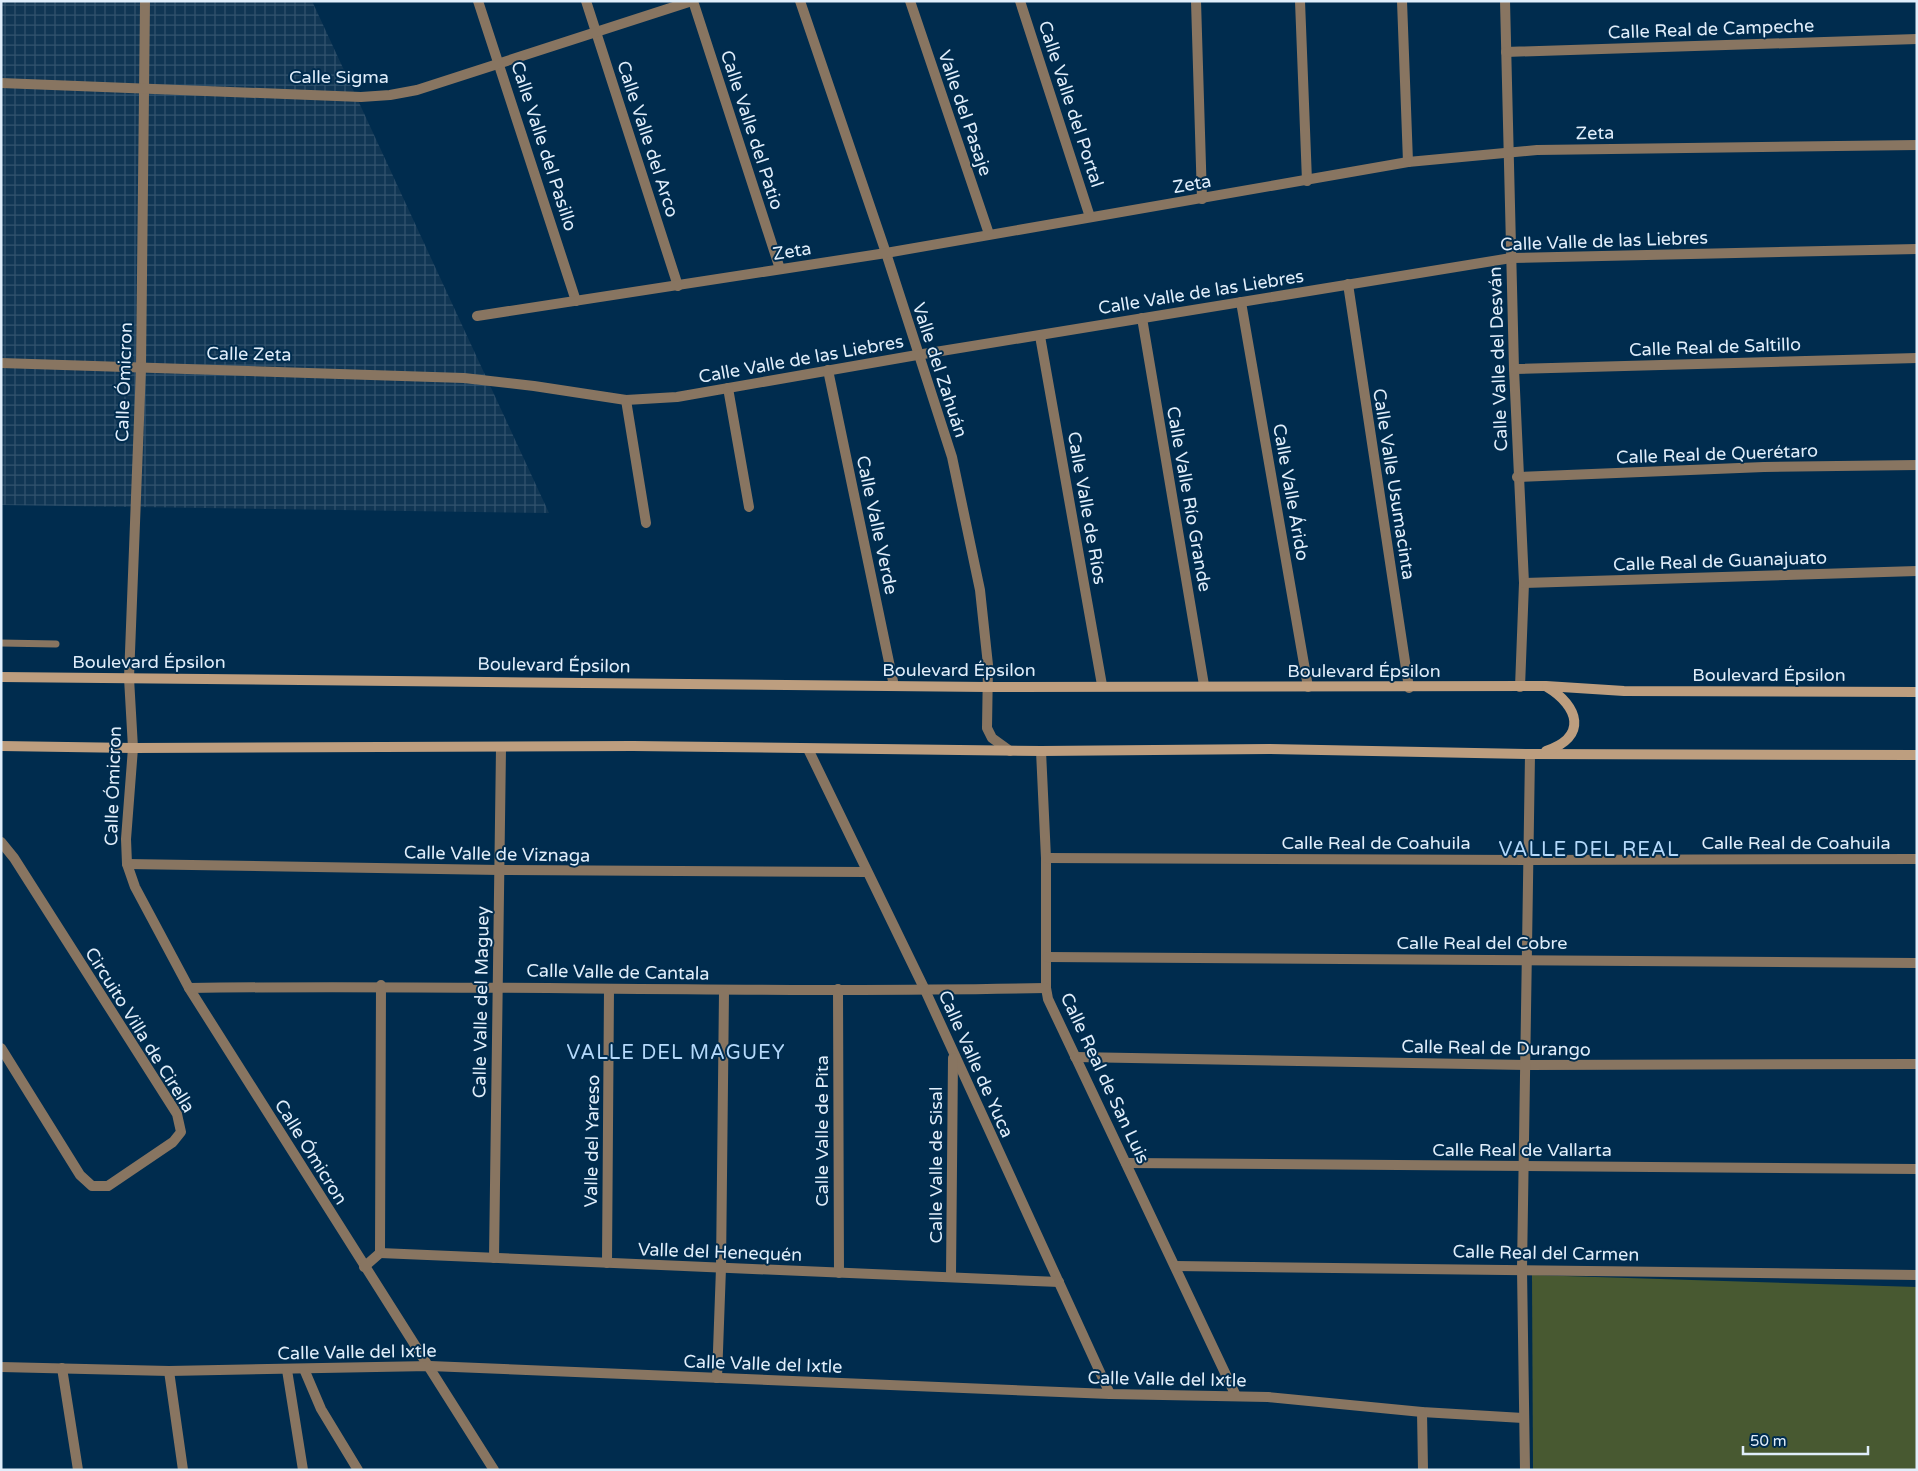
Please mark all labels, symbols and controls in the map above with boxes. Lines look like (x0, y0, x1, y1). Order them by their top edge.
street label: Calle Real de Campeche (1607, 14, 1815, 44)
street label: Calle Valle del Portal (1034, 18, 1108, 190)
street label: Calle Valle del Patio (716, 47, 788, 213)
street label: Valle del Pasaje (933, 47, 997, 179)
street label: Calle Valle del Pasillo (506, 58, 582, 234)
street label: Calle Valle del Arco (612, 58, 684, 220)
street label: Calle Sigma (289, 66, 389, 88)
street label: Zeta (1575, 122, 1615, 144)
street label: Zeta (1171, 170, 1213, 198)
street label: Calle Valle de las Liebres (1500, 226, 1708, 256)
street label: Zeta (771, 237, 813, 265)
street label: Calle Valle de las Liebres (1097, 265, 1305, 319)
street label: Calle Valle del Desván (1484, 266, 1512, 452)
street label: Valle del Zahuán (908, 300, 972, 440)
street label: Calle Ómicron (111, 322, 137, 442)
street label: Calle Valle de las Liebres (697, 330, 905, 388)
street label: Calle Real de Saltillo (1629, 333, 1801, 361)
street label: Calle Zeta (206, 342, 292, 366)
street label: Calle Valle Usumacinta (1368, 387, 1420, 581)
street label: Calle Valle Río Grande (1162, 405, 1216, 593)
street label: Calle Valle Árido (1268, 422, 1314, 562)
street label: Calle Valle de Ríos (1063, 430, 1111, 586)
street label: Calle Real de Querétaro (1616, 439, 1818, 469)
street label: Calle Valle Verde (852, 453, 902, 597)
street label: Calle Real de Guanajuato (1613, 546, 1827, 576)
street label: Boulevard Épsilon (72, 651, 226, 673)
street label: Boulevard Épsilon (477, 653, 631, 677)
street label: Boulevard Épsilon (882, 659, 1036, 681)
street label: Boulevard Épsilon (1287, 660, 1441, 682)
street label: Boulevard Épsilon (1692, 664, 1846, 686)
street label: Calle Ómicron (100, 726, 126, 846)
street label: Calle Real de Coahuila (1281, 832, 1471, 854)
street label: Calle Real de Coahuila (1701, 832, 1891, 854)
district label: VALLE DEL REAL (1499, 838, 1679, 862)
street label: Calle Valle de Viznaga (404, 841, 590, 867)
street label: Calle Valle del Maguey (468, 905, 494, 1098)
street label: Calle Real del Cobre (1397, 932, 1567, 954)
street label: Circuito Villa de Cirella (80, 943, 200, 1117)
street label: Calle Valle de Cantala (526, 959, 710, 985)
street label: Calle Valle de Yuca (934, 987, 1018, 1141)
street label: Calle Real de San Luis (1056, 989, 1154, 1167)
street label: Calle Real de Durango (1401, 1035, 1591, 1061)
district label: VALLE DEL MAGUEY (566, 1041, 786, 1065)
street label: Calle Valle de Pita (811, 1055, 833, 1207)
street label: Valle del Yareso (580, 1074, 604, 1208)
street label: Calle Valle de Sisal (925, 1087, 947, 1243)
street label: Calle Ómicron (270, 1095, 352, 1209)
street label: Calle Real de Vallarta (1432, 1139, 1612, 1161)
street label: Valle del Henequén (638, 1238, 802, 1266)
street label: Calle Real del Carmen (1452, 1240, 1640, 1266)
street label: Calle Valle del Ixtle (277, 1340, 437, 1364)
street label: Calle Valle del Ixtle (683, 1350, 843, 1378)
street label: Calle Valle del Ixtle (1087, 1367, 1247, 1391)
scale bar (1743, 1424, 1868, 1456)
text: 50 m (1750, 1432, 1787, 1450)

